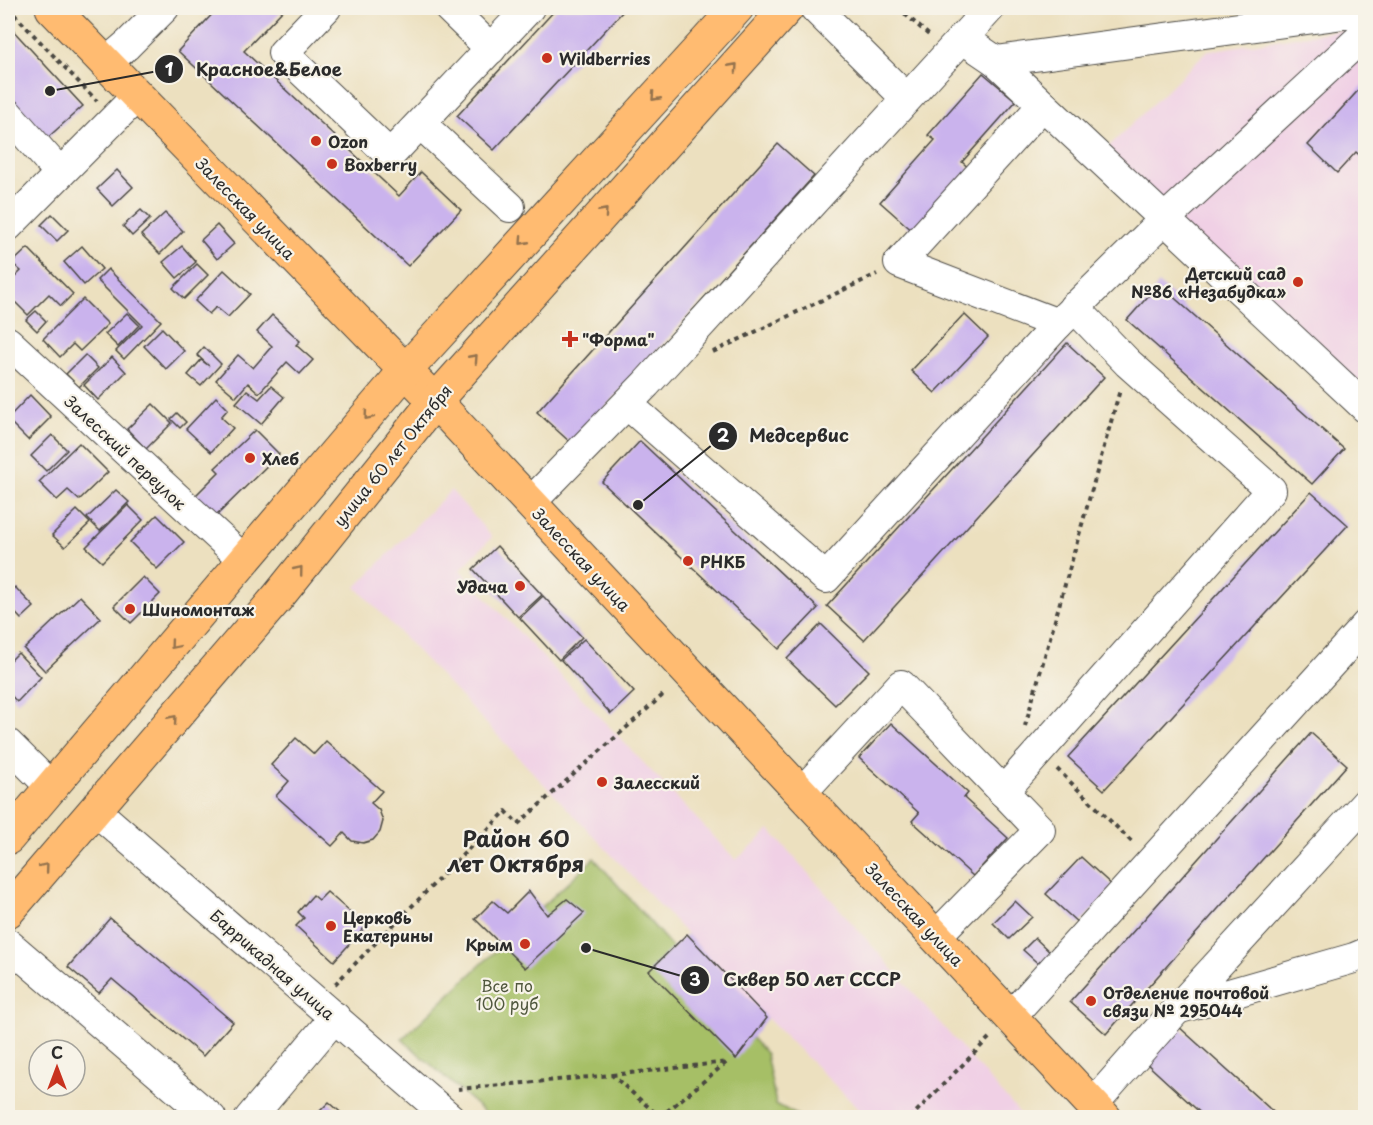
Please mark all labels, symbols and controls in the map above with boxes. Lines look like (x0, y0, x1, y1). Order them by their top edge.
place label: Wildberries (559, 46, 651, 70)
callout: Красное&Белое (154, 51, 354, 87)
marker: Wildberries (540, 51, 554, 65)
text: 1 (165, 55, 174, 82)
text: Красное&Белое (196, 55, 342, 82)
one-way arrow (727, 63, 738, 74)
one-way arrow (651, 90, 662, 101)
place label: Ozon (328, 129, 368, 153)
marker: Ozon (309, 134, 323, 148)
street label: Залесская улица (190, 151, 301, 264)
place label: Boxberry (344, 152, 417, 176)
marker: Boxberry (325, 157, 339, 171)
one-way arrow (597, 208, 608, 219)
one-way arrow (519, 234, 530, 245)
place label: Детский сад №86 «Незабудка» (1131, 261, 1286, 303)
marker: Детский сад №86 «Незабудка» (1291, 275, 1305, 289)
place label: "Форма" (582, 327, 655, 351)
marker: "Форма" (563, 332, 577, 346)
one-way arrow (467, 354, 478, 364)
street label: улица 60 лет Октября (327, 379, 457, 531)
street label: Залесский переулок (59, 388, 193, 515)
one-way arrow (364, 409, 375, 420)
callout: Медсервис (708, 418, 861, 454)
text: 2 (717, 421, 730, 448)
text: Медсервис (749, 421, 849, 448)
place label: Хлеб (262, 446, 299, 470)
marker: Хлеб (243, 451, 257, 465)
street label: Залесская улица (527, 501, 636, 616)
place label: РНКБ (700, 549, 745, 573)
marker: РНКБ (681, 554, 695, 568)
one-way arrow (291, 566, 302, 577)
place label: Удача (457, 574, 508, 598)
marker: Удача (513, 579, 527, 593)
place label: Шиномонтаж (142, 597, 255, 621)
marker: Шиномонтаж (123, 602, 137, 616)
one-way arrow (170, 638, 181, 649)
one-way arrow (166, 715, 177, 726)
place label: Залесский (613, 770, 700, 794)
marker: Залесский (595, 775, 609, 789)
district label: Район 60 лет Октября (447, 821, 584, 879)
street label: Залесская улица (860, 856, 969, 971)
one-way arrow (38, 863, 49, 874)
street label: Баррикадная улица (205, 903, 341, 1025)
place label: Церковь Екатерины (343, 905, 433, 947)
marker: Церковь Екатерины (324, 919, 338, 933)
place label: Крым (465, 932, 513, 956)
marker: Крым (518, 937, 532, 951)
callout: Сквер 50 лет СССР (680, 962, 913, 998)
text: 3 (689, 965, 701, 992)
text: Сквер 50 лет СССР (723, 965, 901, 992)
park label: Все по 100 руб (476, 973, 539, 1015)
place label: Отделение почтовой связи № 295044 (1103, 980, 1269, 1022)
marker: Отделение почтовой связи № 295044 (1084, 994, 1098, 1008)
north arrow (27, 1038, 87, 1098)
text: С (51, 1040, 63, 1064)

